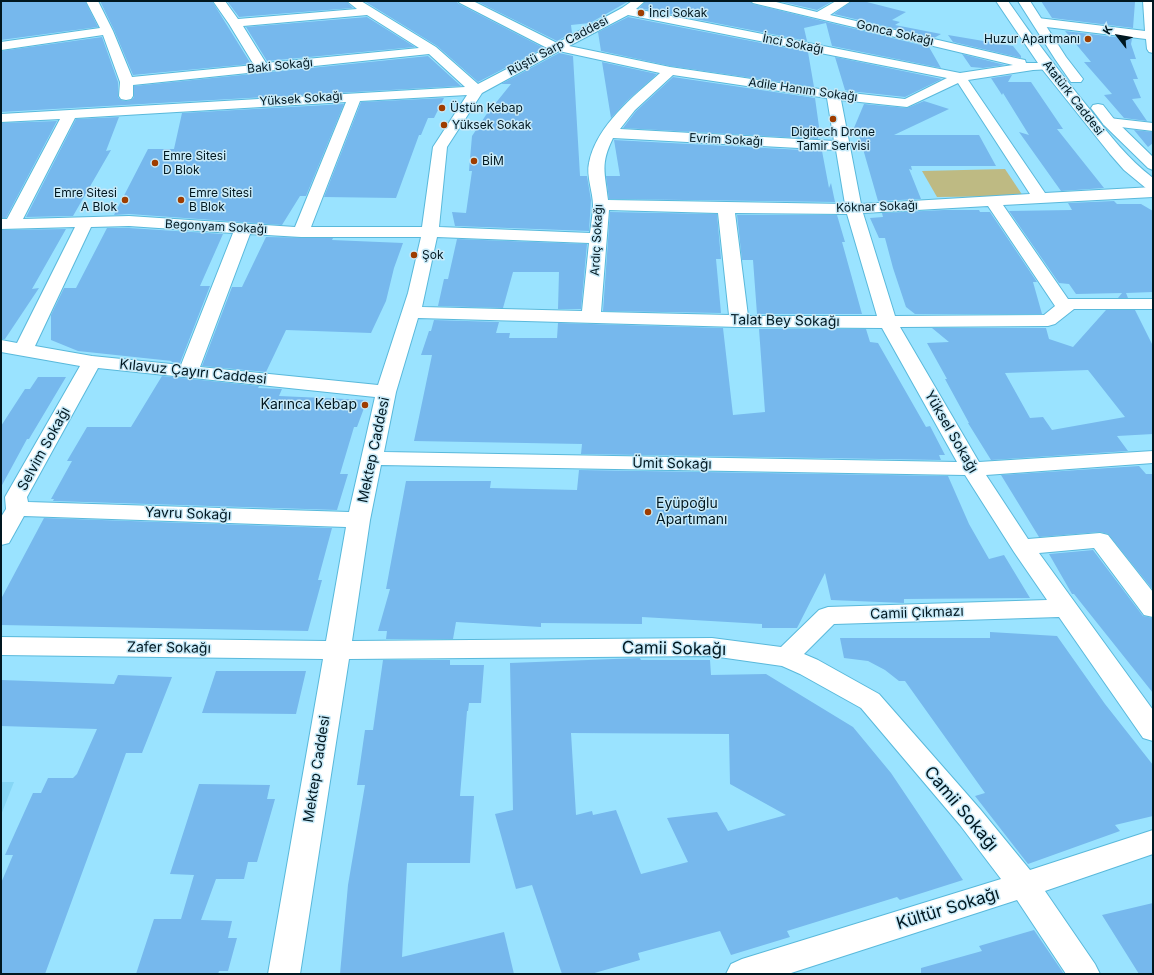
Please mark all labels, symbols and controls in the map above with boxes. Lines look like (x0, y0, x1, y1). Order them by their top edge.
place label: İnci Sokak (649, 6, 707, 20)
marker: İnci Sokak (636, 8, 646, 18)
street label: Rüştü Sarp Caddesi (505, 13, 611, 79)
north arrow (1098, 16, 1138, 56)
street label: Gonca Sokağı (855, 17, 935, 49)
text: K (1100, 23, 1116, 37)
street label: İnci Sokağı (761, 31, 825, 57)
place label: Huzur Apartmanı (984, 32, 1080, 46)
marker: Huzur Apartmanı (1083, 34, 1093, 44)
street label: Baki Sokağı (246, 55, 314, 77)
street label: Atatürk Caddesi (1039, 58, 1107, 138)
street label: Adile Hanım Sokağı (748, 75, 858, 105)
street label: Yüksek Sokağı (259, 89, 343, 109)
place label: Üstün Kebap (450, 101, 523, 115)
marker: Üstün Kebap (437, 103, 447, 113)
marker: Digitech Drone Tamir Servisi (828, 114, 838, 124)
place label: Yüksek Sokak (452, 118, 531, 132)
marker: Yüksek Sokak (439, 120, 449, 130)
place label: Digitech Drone Tamir Servisi (791, 125, 875, 153)
street label: Evrim Sokağı (689, 131, 763, 149)
place label: Emre Sitesi D Blok (163, 149, 226, 177)
place label: BİM (482, 154, 504, 168)
marker: BİM (469, 156, 479, 166)
marker: Emre Sitesi D Blok (150, 158, 160, 168)
place label: Emre Sitesi A Blok (54, 186, 117, 214)
place label: Emre Sitesi B Blok (189, 186, 252, 214)
marker: Emre Sitesi A Blok (120, 195, 130, 205)
marker: Emre Sitesi B Blok (176, 195, 186, 205)
street label: Köknar Sokağı (836, 198, 918, 216)
street label: Ardıç Sokağı (588, 204, 606, 276)
street label: Begonyam Sokağı (165, 217, 267, 237)
place label: Şok (422, 248, 443, 262)
marker: Şok (409, 250, 419, 260)
street label: Talat Bey Sokağı (730, 312, 840, 330)
street label: Kılavuz Çayırı Caddesi (119, 356, 267, 388)
street label: Yüksel Sokağı (921, 388, 981, 476)
street label: Mektep Caddesi (355, 396, 393, 504)
place label: Karınca Kebap (260, 397, 357, 413)
marker: Karınca Kebap (360, 400, 370, 410)
street label: Selvim Sokağı (14, 404, 74, 494)
street label: Ümit Sokağı (632, 455, 712, 473)
place label: Eyüpoğlu Apartımanı (656, 496, 727, 528)
street label: Yavru Sokağı (145, 504, 231, 524)
marker: Eyüpoğlu Apartımanı (643, 507, 653, 517)
street label: Camii Çıkmazı (870, 603, 964, 623)
street label: Camii Sokağı (622, 638, 726, 660)
street label: Zafer Sokağı (127, 639, 211, 657)
street label: Mektep Caddesi (300, 714, 334, 824)
street label: Camii Sokağı (920, 762, 1002, 856)
street label: Kültür Sokağı (894, 884, 1002, 934)

